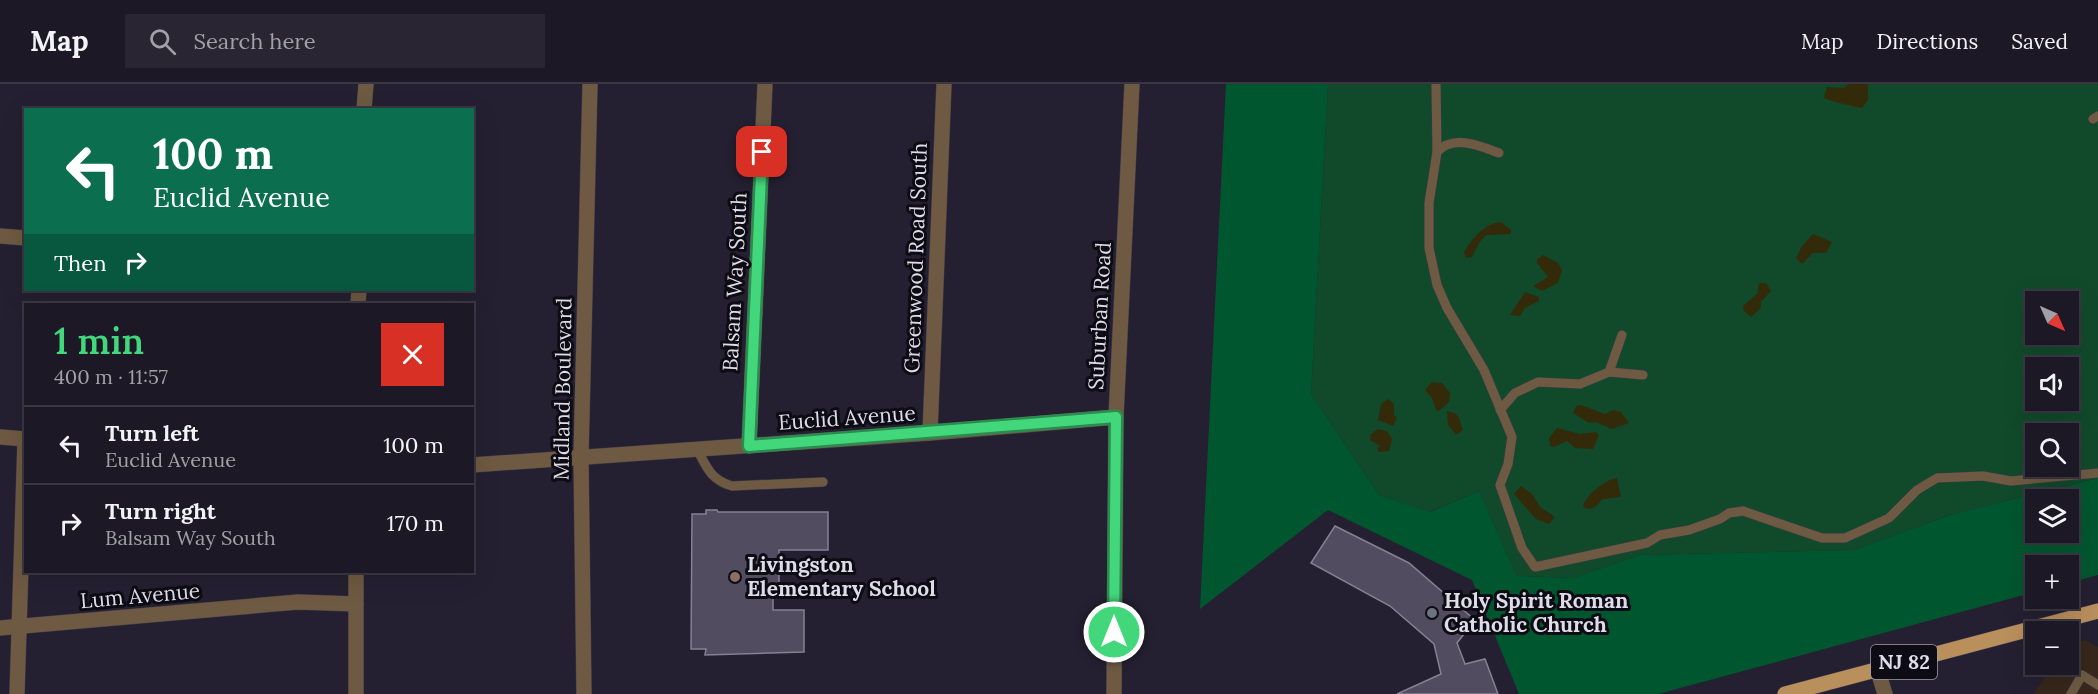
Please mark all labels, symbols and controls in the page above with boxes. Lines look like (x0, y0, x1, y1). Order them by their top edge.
search box (125, 14, 545, 68)
text: Map (30, 23, 89, 59)
icon: search (146, 25, 179, 58)
text: Search here (194, 27, 316, 55)
text: Map (1801, 28, 1844, 55)
text: Directions (1877, 28, 1978, 55)
text: Saved (2011, 28, 2068, 55)
pin (736, 126, 787, 177)
text: 100 m (153, 127, 273, 181)
icon: left (54, 132, 132, 210)
icon: arrive (745, 135, 778, 168)
street label: Greenwood Road South (898, 142, 933, 374)
text: Euclid Avenue (153, 180, 330, 214)
street label: Balsam Way South (716, 192, 753, 372)
street label: Suburban Road (1082, 241, 1117, 391)
icon: right (119, 246, 152, 279)
text: Then (54, 249, 107, 277)
north arrow (2025, 291, 2079, 345)
map controls (2025, 291, 2079, 675)
street label: Midland Boulevard (547, 297, 578, 481)
text: 1 min (54, 318, 144, 364)
button: close (381, 323, 444, 386)
button: sound (2025, 357, 2079, 411)
text: 400 m · 11:57 (54, 364, 168, 389)
street label: Euclid Avenue (777, 399, 917, 436)
text: Turn left (105, 419, 199, 447)
button: search (2025, 423, 2079, 477)
icon: left (54, 429, 87, 462)
text: 100 m (383, 431, 444, 459)
text: Euclid Avenue (105, 447, 236, 472)
button: layers (2025, 489, 2079, 543)
text: Turn right (105, 497, 216, 525)
icon: right (54, 507, 87, 540)
text: 170 m (387, 509, 444, 537)
text: Balsam Way South (105, 525, 276, 550)
place label: Livingston Elementary School (747, 551, 936, 602)
button: + (2025, 555, 2079, 609)
marker: Livingston Elementary School (728, 570, 742, 584)
street label: Lum Avenue (79, 577, 201, 614)
place label: Holy Spirit Roman Catholic Church (1444, 587, 1628, 638)
position arrow (1082, 600, 1146, 664)
marker: Holy Spirit Roman Catholic Church (1425, 606, 1439, 620)
button: − (2025, 621, 2079, 675)
road number: NJ 82 (1871, 645, 1937, 679)

